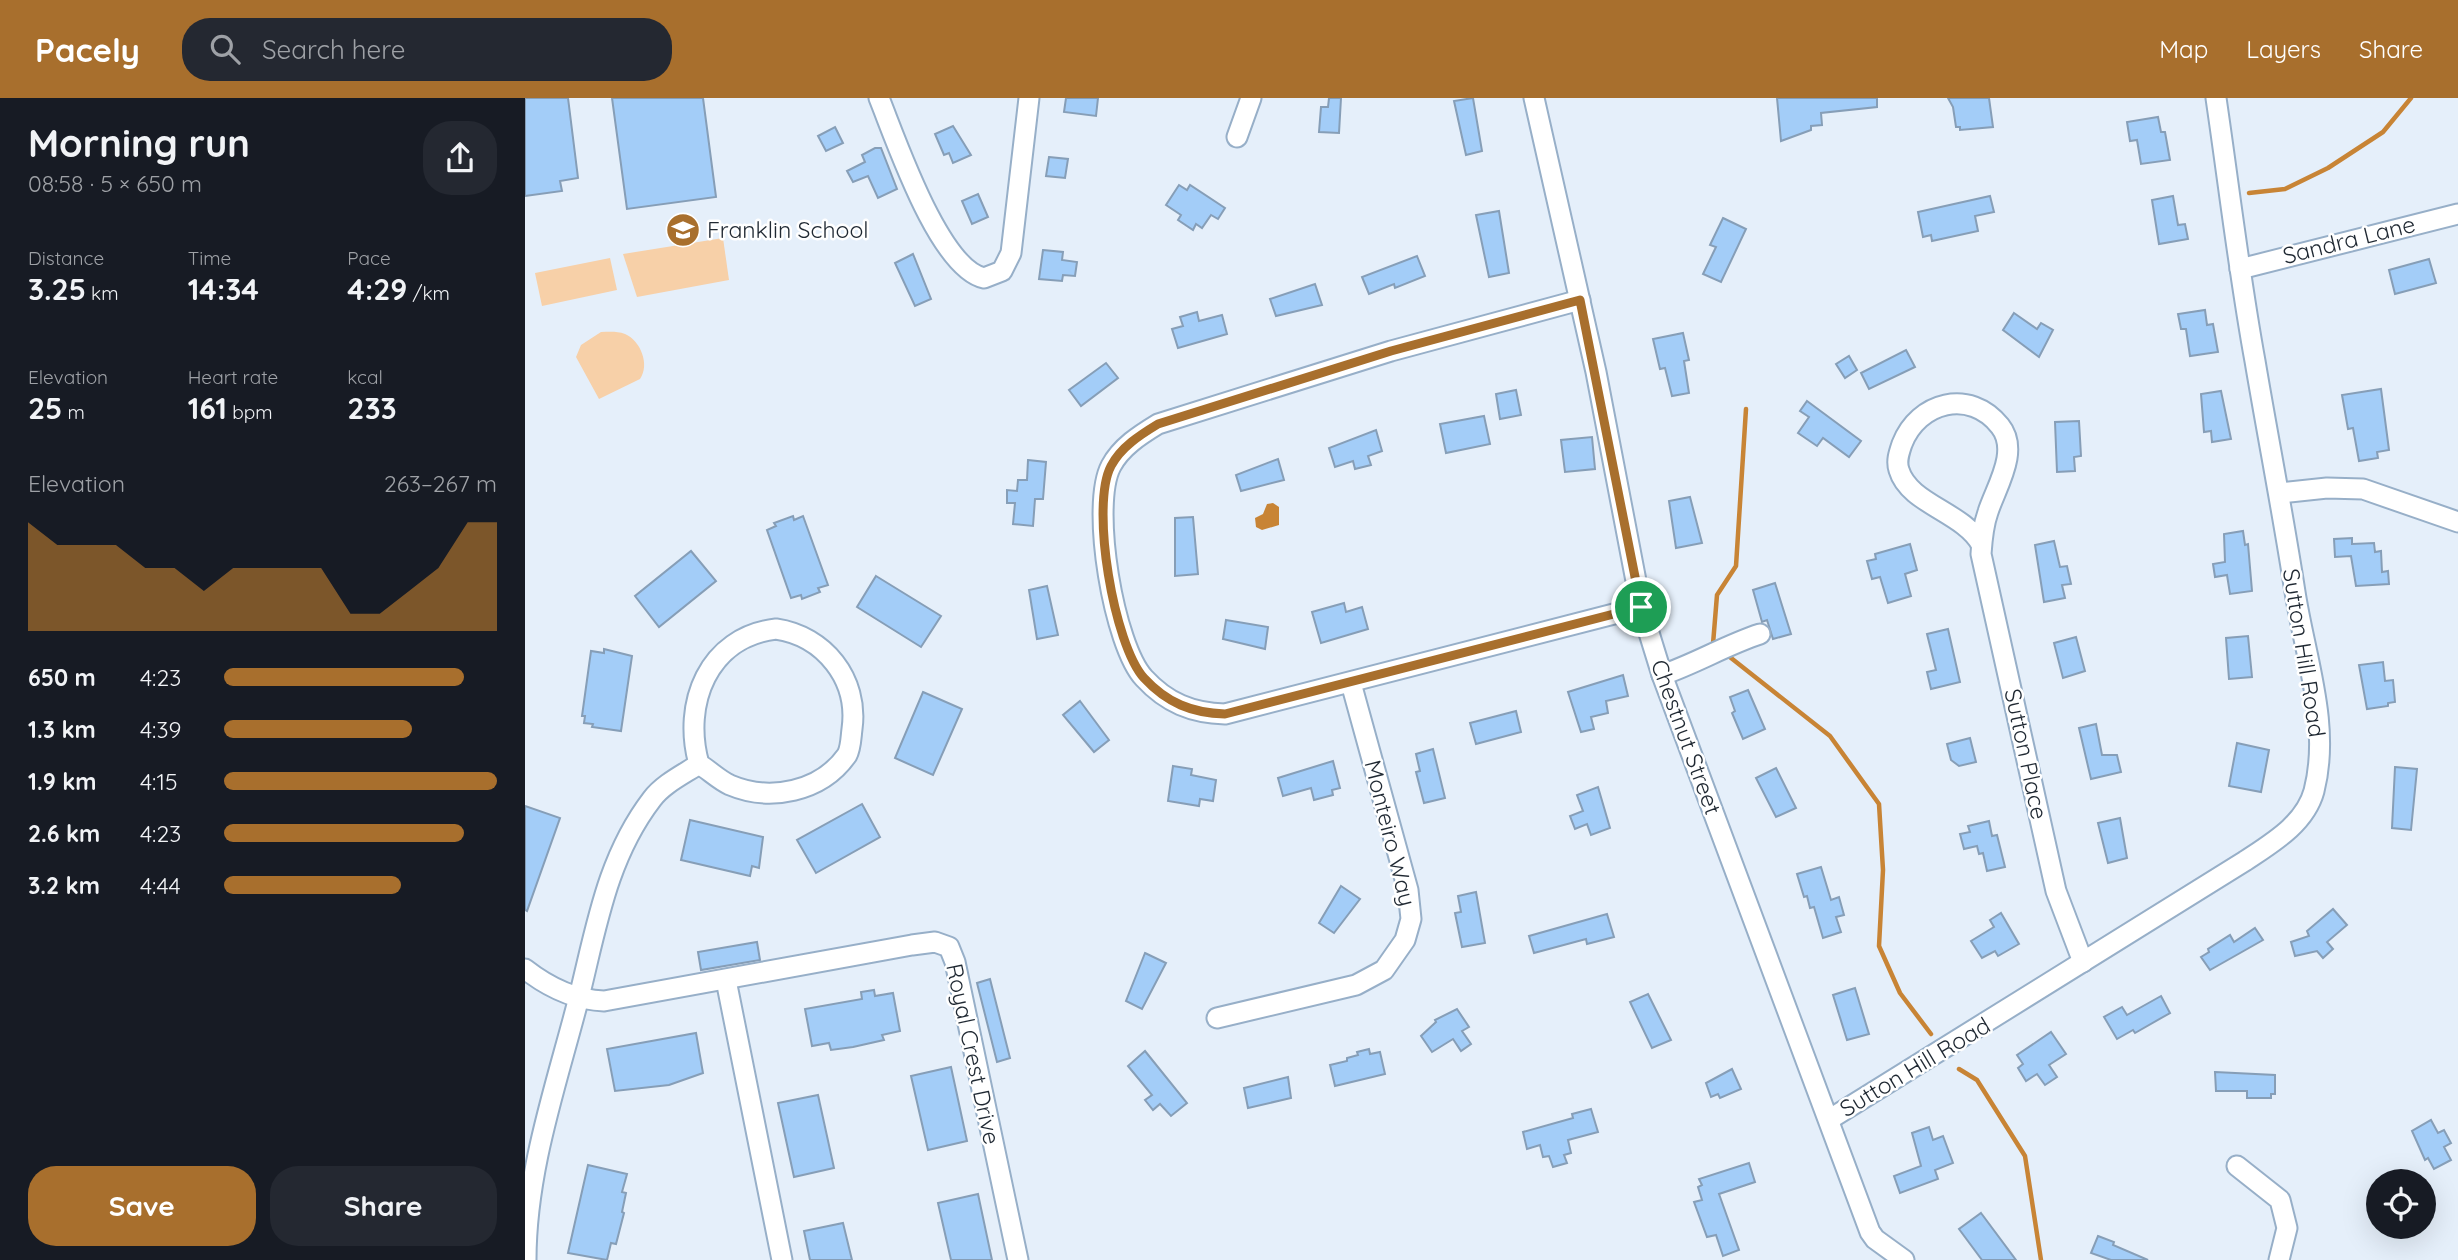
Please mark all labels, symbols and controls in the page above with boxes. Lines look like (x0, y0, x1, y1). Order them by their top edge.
search box (182, 18, 672, 81)
text: Pacely (35, 29, 140, 70)
icon: search (206, 30, 244, 68)
text: Search here (262, 33, 405, 66)
text: Map (2159, 34, 2208, 64)
text: Layers (2246, 34, 2321, 64)
text: Share (2359, 34, 2423, 64)
text: Morning run (28, 119, 250, 167)
button: share (423, 121, 497, 195)
text: 08:58 · 5 × 650 m (28, 169, 202, 198)
street label: Sandra Lane (2280, 209, 2418, 270)
school or university icon: Franklin School (664, 211, 702, 249)
place label: Franklin School (707, 215, 869, 244)
text: Distance (28, 246, 104, 270)
text: Time (188, 246, 231, 270)
text: Pace (347, 246, 391, 270)
text: 3.25 (28, 270, 86, 308)
text: 14:34 (188, 270, 259, 308)
text: 4:29 (347, 270, 407, 308)
text: km (86, 281, 119, 305)
text: /km (407, 281, 450, 305)
text: Elevation (28, 365, 108, 389)
text: Heart rate (188, 365, 278, 389)
text: kcal (347, 365, 383, 389)
text: 25 (28, 389, 62, 427)
text: 161 (188, 389, 227, 427)
text: 233 (347, 389, 397, 427)
text: m (62, 400, 85, 424)
text: bpm (227, 400, 273, 424)
text: Elevation (28, 469, 125, 498)
text: 263–267 m (384, 469, 497, 498)
street label: Sutton Hill Road (2277, 567, 2332, 739)
pin (1611, 577, 1671, 637)
icon: arrive (1622, 588, 1660, 626)
street label: Chestnut Street (1645, 655, 1728, 819)
text: 650 m (28, 663, 96, 692)
text: 4:23 (140, 663, 181, 692)
street label: Sutton Place (1998, 686, 2054, 822)
text: 1.3 km (28, 715, 96, 744)
text: 4:39 (140, 715, 181, 744)
street label: Monteiro Way (1358, 757, 1423, 909)
text: 1.9 km (28, 767, 96, 796)
text: 4:15 (140, 767, 177, 796)
text: 2.6 km (28, 819, 100, 848)
text: 4:23 (140, 819, 181, 848)
text: 3.2 km (28, 871, 100, 900)
text: 4:44 (140, 871, 181, 900)
street label: Royal Crest Drive (940, 961, 1007, 1147)
street label: Sutton Hill Road (1834, 1010, 1995, 1123)
button: Save (28, 1166, 256, 1246)
button: Share (270, 1166, 497, 1246)
map controls (2366, 1169, 2436, 1239)
button: locate (2366, 1169, 2436, 1239)

